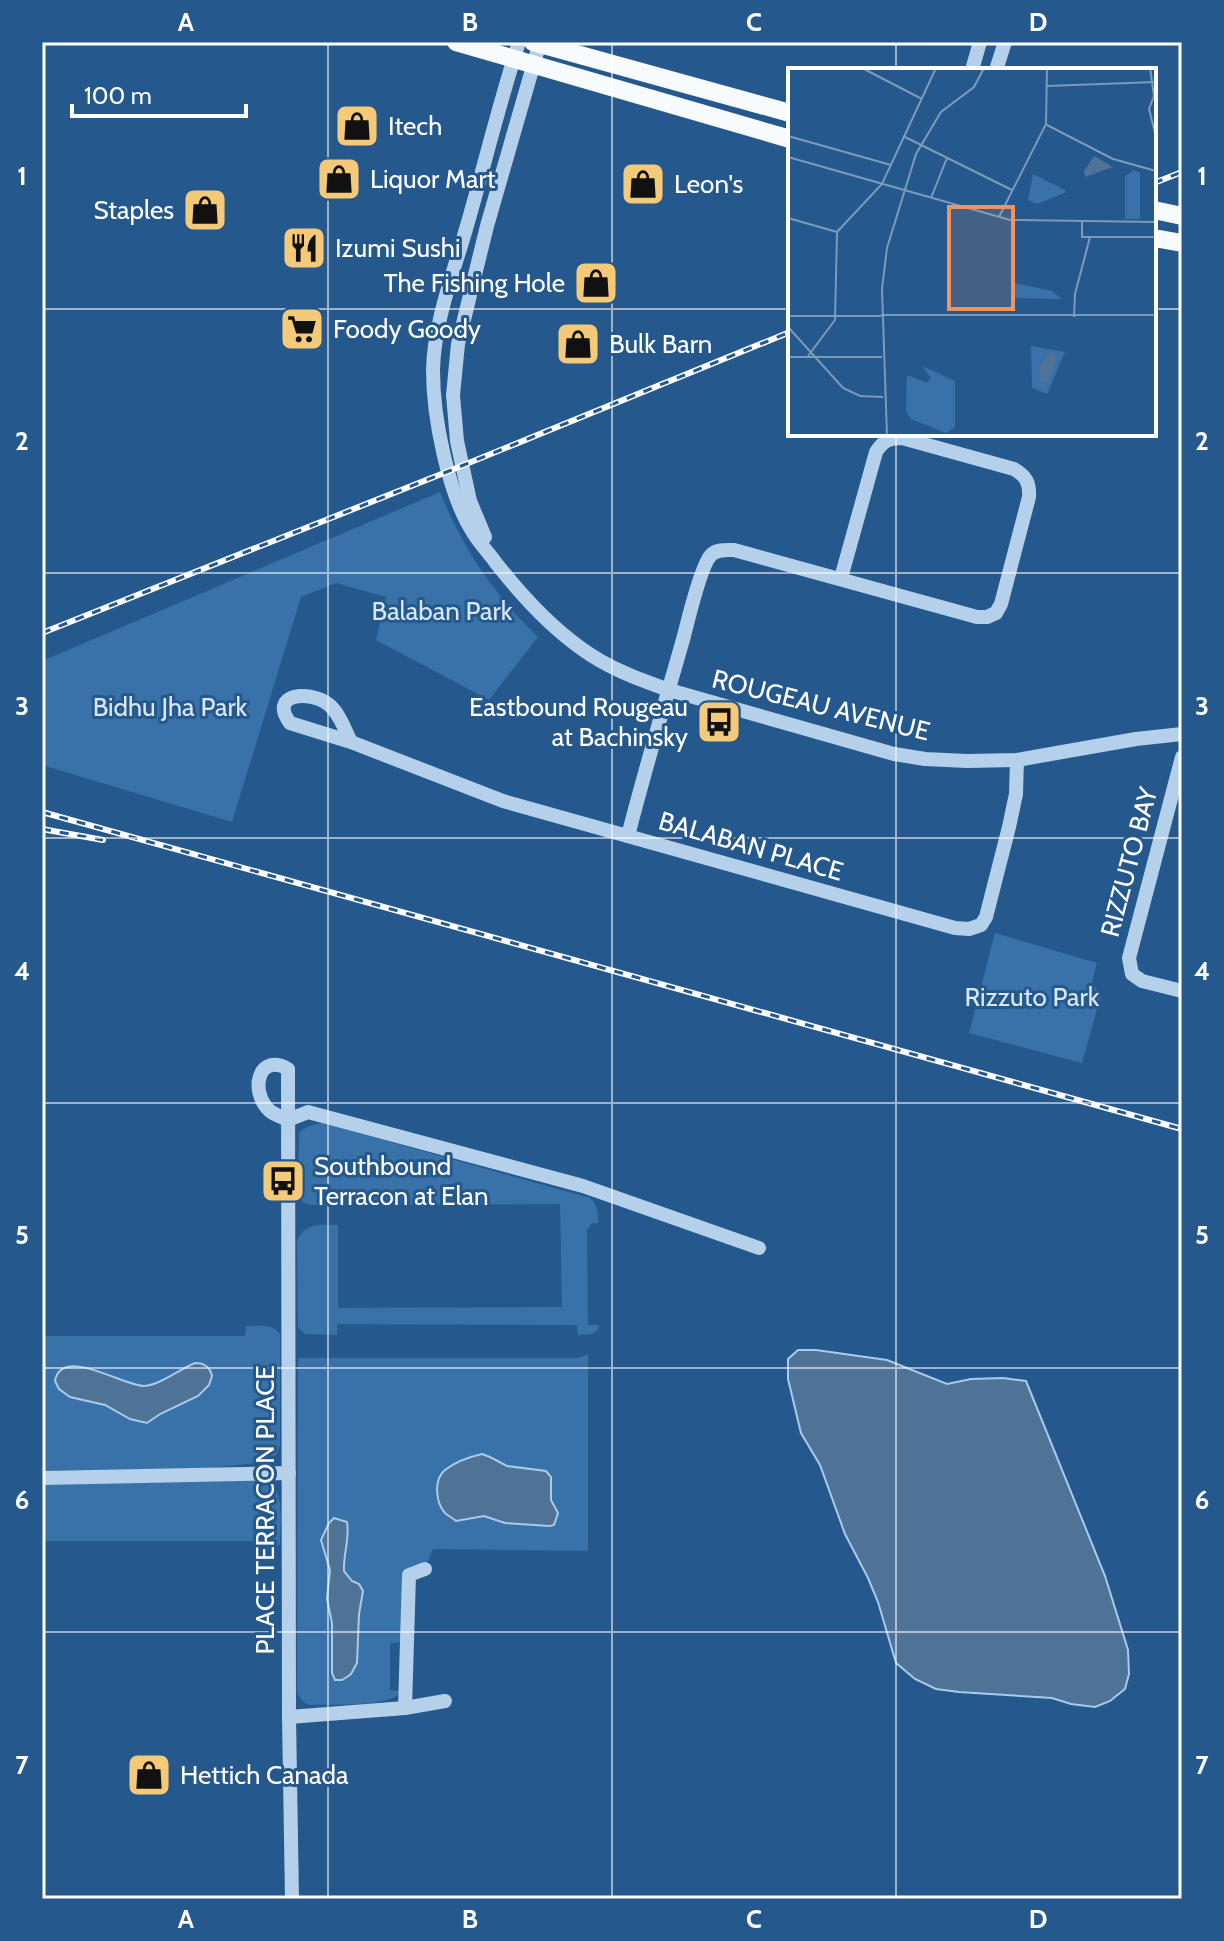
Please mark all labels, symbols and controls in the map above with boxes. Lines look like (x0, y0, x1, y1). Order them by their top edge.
text: A (178, 6, 195, 38)
text: B (462, 6, 478, 38)
text: C (746, 6, 762, 38)
text: D (1029, 6, 1047, 38)
scale bar (72, 68, 246, 118)
inset map (788, 68, 1156, 436)
text: 100 m (84, 81, 152, 110)
shop icon: Itech (333, 102, 381, 150)
place label: Itech (388, 110, 442, 142)
shop icon: Liquor Mart (315, 155, 363, 203)
text: 1 (17, 160, 27, 192)
shop icon: Leon's (619, 160, 667, 208)
text: 1 (1197, 160, 1207, 192)
place label: Liquor Mart (370, 163, 496, 195)
place label: Leon's (674, 168, 744, 200)
shop icon: Staples (181, 186, 229, 234)
place label: Staples (93, 194, 174, 226)
restaurant icon: Izumi Sushi (280, 224, 328, 272)
place label: Izumi Sushi (335, 232, 460, 264)
shop icon: The Fishing Hole (572, 259, 620, 307)
place label: The Fishing Hole (384, 267, 565, 299)
supermarket icon: Foody Goody (278, 305, 326, 353)
place label: Foody Goody (333, 313, 481, 345)
shop icon: Bulk Barn (554, 320, 602, 368)
place label: Bulk Barn (609, 328, 712, 360)
text: 2 (15, 425, 29, 457)
text: 2 (1195, 425, 1209, 457)
park label: Balaban Park (372, 595, 513, 627)
street label: ROUGEAU AVENUE (709, 662, 933, 748)
text: 3 (15, 690, 29, 722)
text: 3 (1195, 690, 1209, 722)
park label: Bidhu Jha Park (93, 691, 248, 723)
place label: Eastbound Rougeau at Bachinsky (469, 691, 688, 753)
bus stop icon: Eastbound Rougeau at Bachinsky (695, 698, 743, 746)
street label: RIZZUTO BAY (1094, 784, 1164, 940)
street label: BALABAN PLACE (655, 804, 847, 888)
text: 4 (14, 955, 30, 987)
text: 4 (1194, 955, 1210, 987)
park label: Rizzuto Park (965, 981, 1100, 1013)
place label: Southbound Terracon at Elan (314, 1150, 489, 1212)
bus stop icon: Southbound Terracon at Elan (259, 1157, 307, 1205)
text: 5 (15, 1219, 29, 1251)
text: 5 (1195, 1219, 1209, 1251)
street label: PLACE TERRACON PLACE (249, 1365, 281, 1655)
text: 6 (15, 1484, 29, 1516)
text: 6 (1195, 1484, 1209, 1516)
text: 7 (15, 1749, 29, 1781)
text: 7 (1195, 1749, 1209, 1781)
shop icon: Hettich Canada (125, 1751, 173, 1799)
place label: Hettich Canada (180, 1759, 349, 1791)
text: A (178, 1903, 195, 1935)
text: B (462, 1903, 478, 1935)
text: C (746, 1903, 762, 1935)
text: D (1029, 1903, 1047, 1935)

